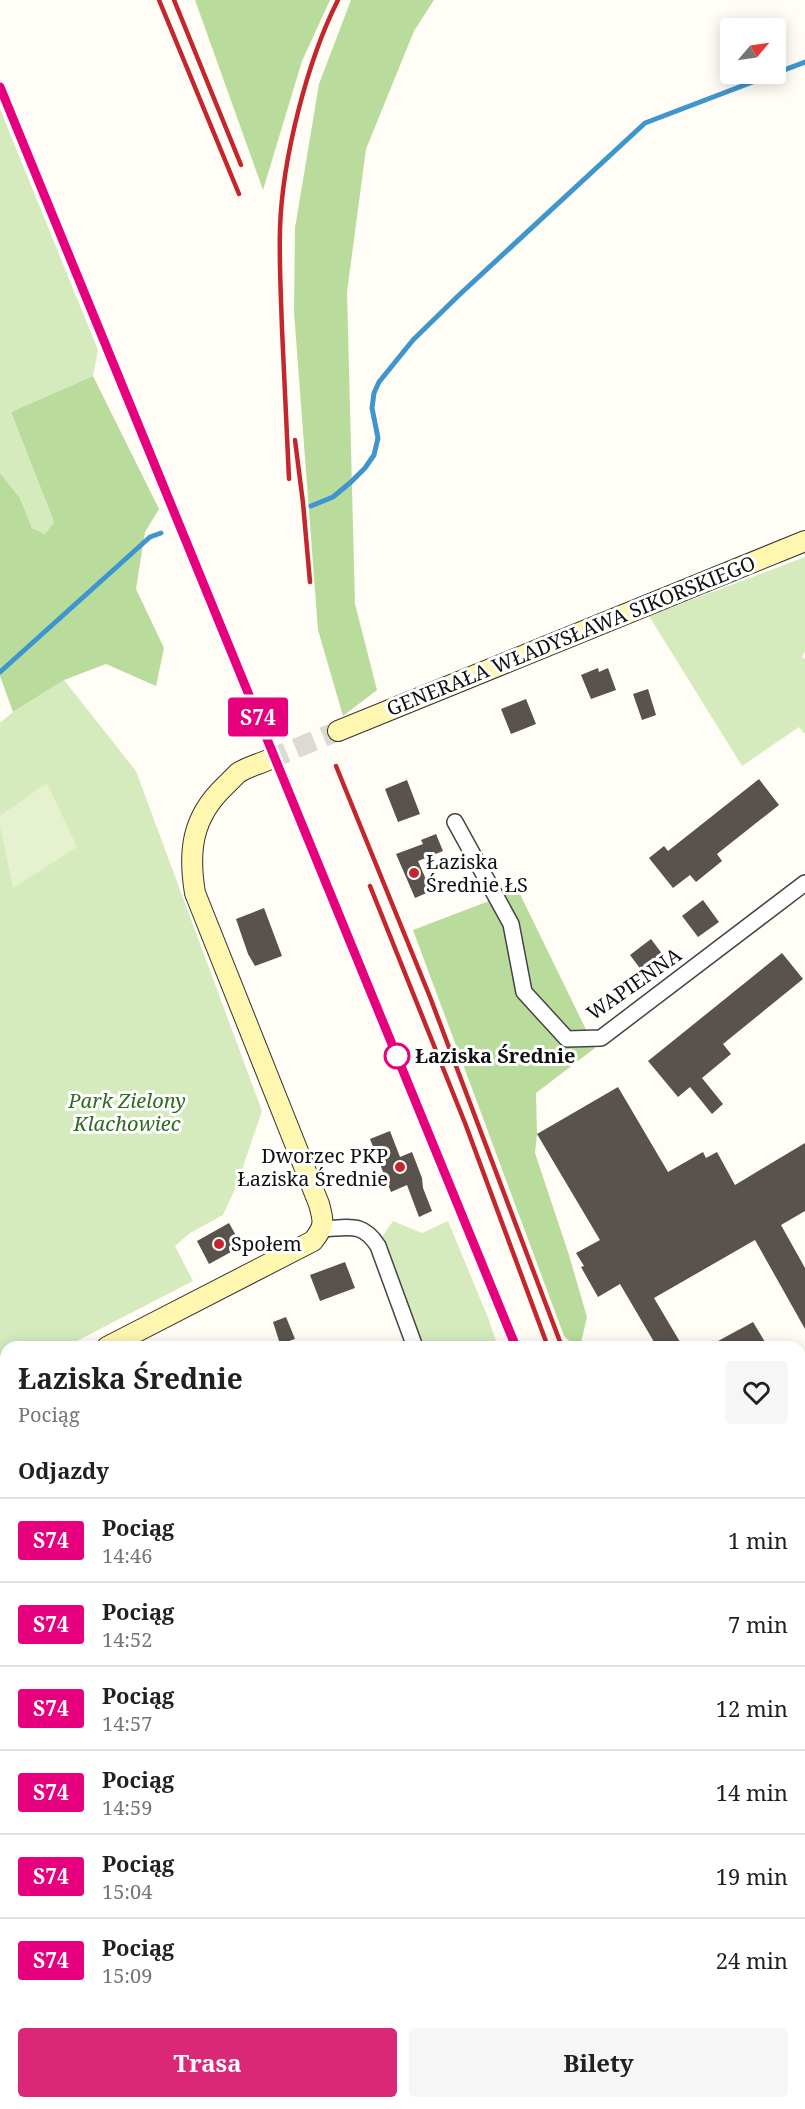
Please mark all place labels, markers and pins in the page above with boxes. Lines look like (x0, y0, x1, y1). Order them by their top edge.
place label: Łaziska Średnie ŁS (426, 848, 528, 898)
marker: Łaziska Średnie ŁS (407, 866, 421, 880)
place label: Łaziska Średnie (415, 1042, 576, 1069)
marker: Łaziska Średnie (384, 1043, 410, 1069)
place label: Dworzec PKP Łaziska Średnie (237, 1142, 388, 1192)
marker: Dworzec PKP Łaziska Średnie (393, 1160, 407, 1174)
place label: Społem (231, 1230, 302, 1257)
marker: Społem (212, 1237, 226, 1251)

